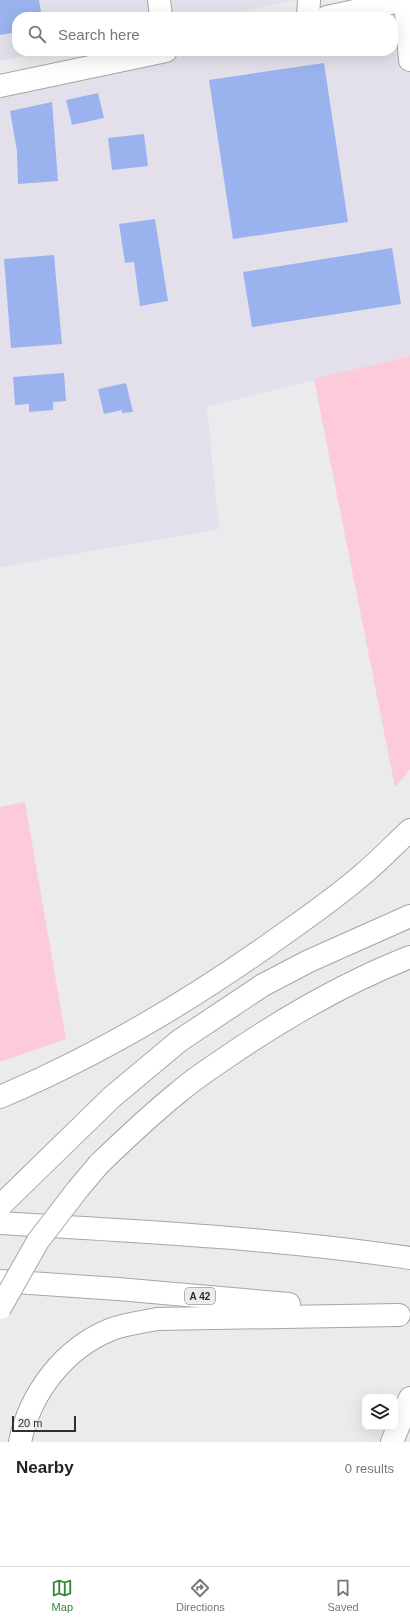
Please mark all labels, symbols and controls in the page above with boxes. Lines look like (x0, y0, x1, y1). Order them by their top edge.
search box (12, 12, 398, 56)
icon: search (26, 23, 48, 45)
text: Search here (58, 26, 140, 43)
road number: A 42 (185, 1288, 215, 1304)
map controls (362, 1394, 398, 1430)
button: layers (362, 1394, 398, 1430)
scale bar (12, 1414, 76, 1433)
text: 20 m (18, 1417, 42, 1429)
text: Nearby (16, 1458, 74, 1477)
text: 0 results (345, 1461, 394, 1476)
tab: Map (51, 1577, 73, 1613)
tab: Directions (176, 1577, 225, 1613)
tab: Saved (327, 1577, 359, 1613)

